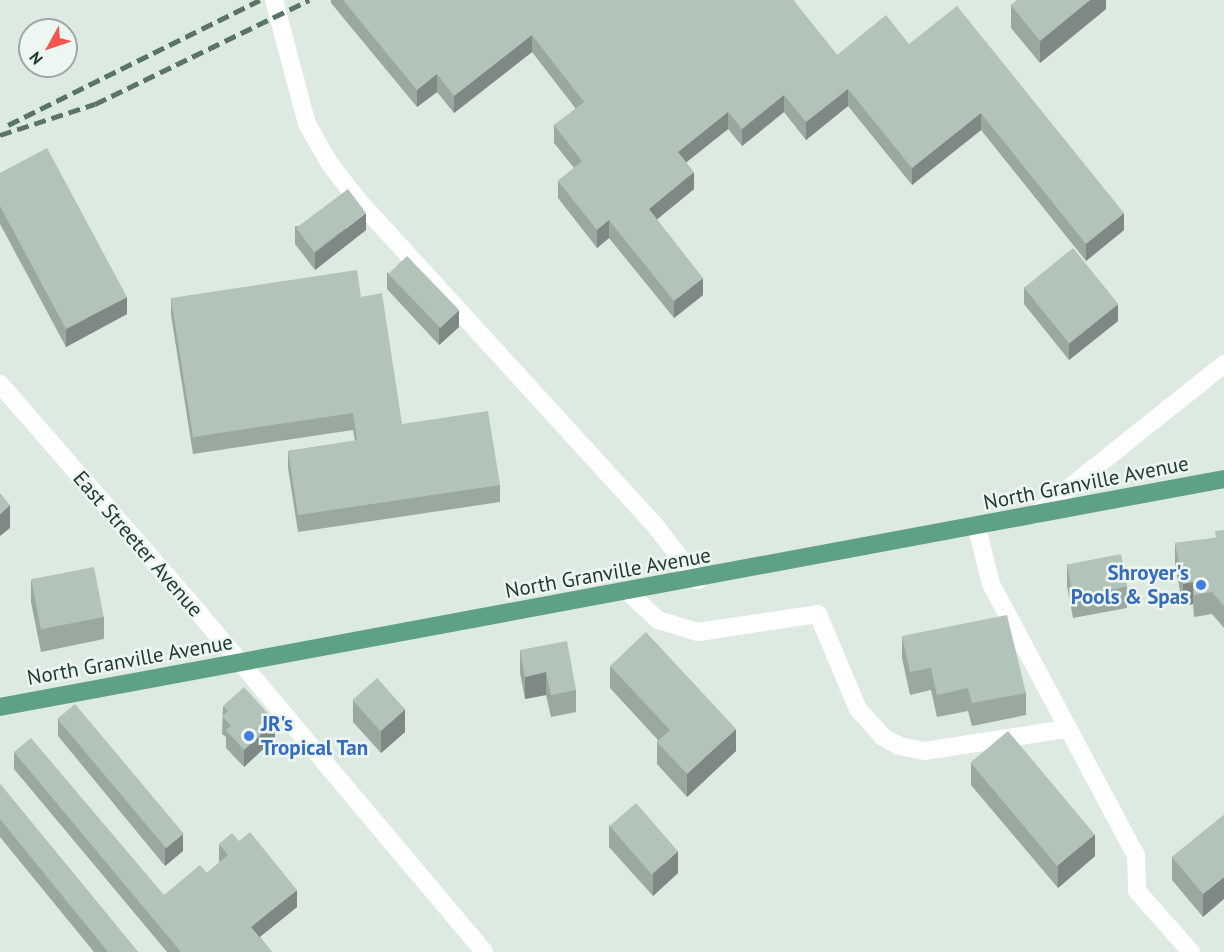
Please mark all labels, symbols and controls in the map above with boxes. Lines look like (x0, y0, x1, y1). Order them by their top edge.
north arrow (18, 18, 78, 78)
text: N (25, 48, 47, 69)
street label: North Granville Avenue (981, 451, 1191, 515)
street label: East Streeter Avenue (68, 466, 208, 622)
street label: North Granville Avenue (503, 542, 713, 604)
place label: Shroyer's Pools & Spas (1071, 560, 1189, 610)
marker: Shroyer's Pools & Spas (1194, 578, 1208, 592)
street label: North Granville Avenue (25, 629, 235, 691)
place label: JR's Tropical Tan (261, 711, 369, 761)
marker: JR's Tropical Tan (242, 729, 256, 743)

